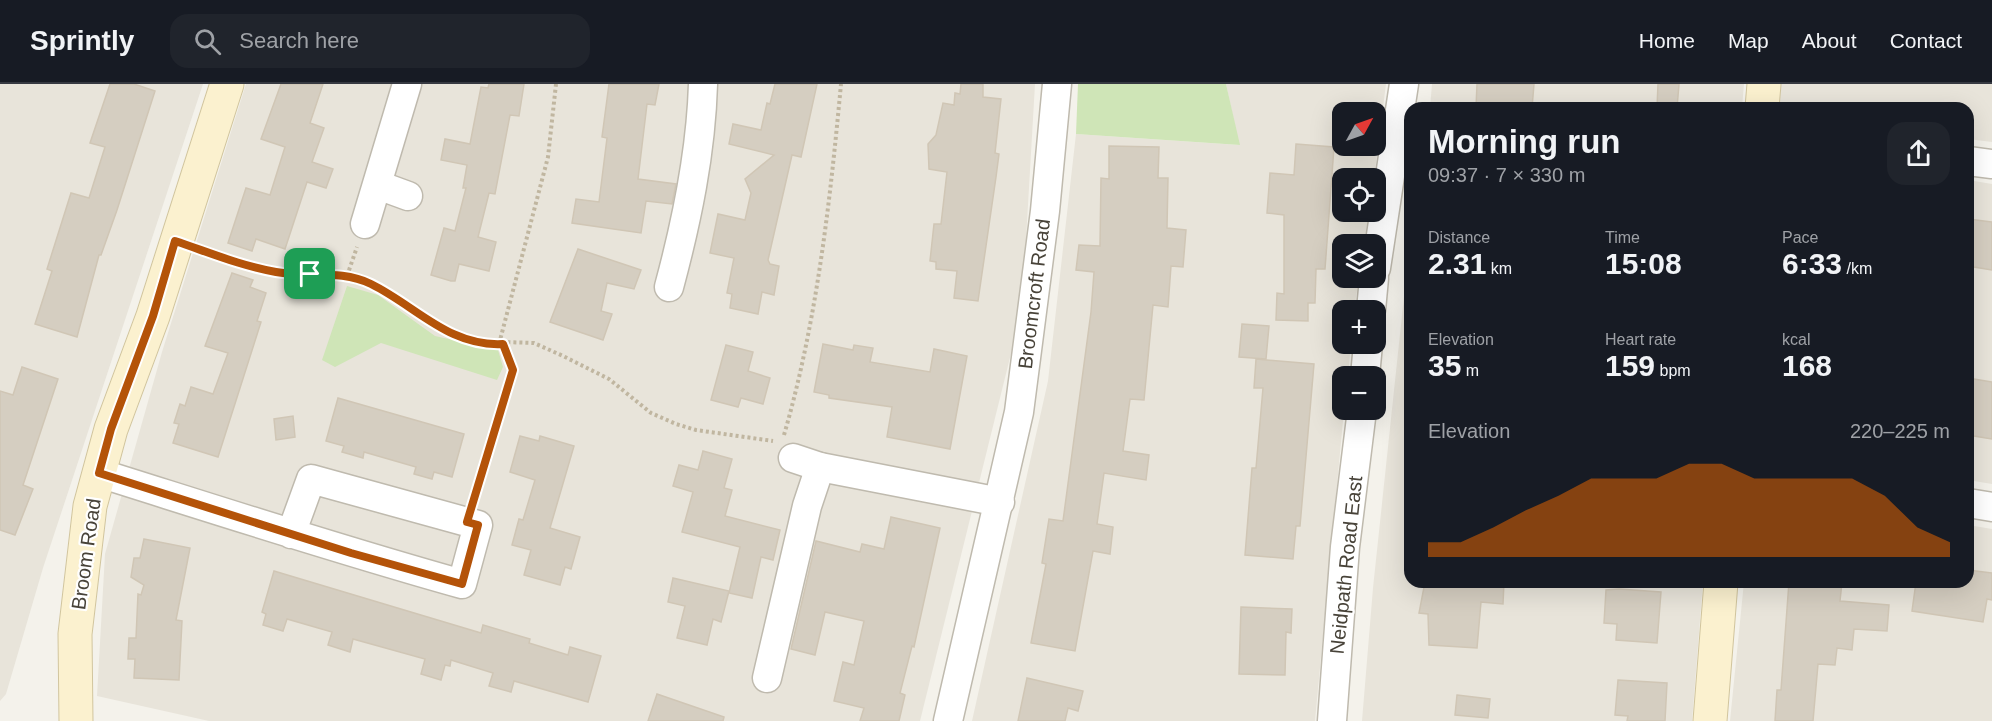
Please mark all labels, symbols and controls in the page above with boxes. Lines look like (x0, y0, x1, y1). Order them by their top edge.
search box (170, 14, 590, 68)
text: Sprintly (30, 25, 134, 56)
icon: search (191, 25, 224, 58)
text: Search here (239, 28, 359, 53)
text: Home (1639, 29, 1695, 52)
text: Map (1728, 29, 1769, 52)
text: About (1802, 29, 1857, 52)
text: Contact (1890, 29, 1962, 52)
north arrow (1332, 102, 1386, 156)
map controls (1332, 102, 1386, 420)
button: share (1887, 122, 1950, 185)
text: Morning run (1428, 123, 1620, 160)
text: 09:37 · 7 × 330 m (1428, 164, 1585, 186)
button: locate (1332, 168, 1386, 222)
street label: Broomcroft Road (1014, 218, 1054, 370)
text: Distance (1428, 229, 1490, 246)
text: Time (1605, 229, 1640, 246)
text: Pace (1782, 229, 1818, 246)
button: layers (1332, 234, 1386, 288)
text: 2.31 (1428, 247, 1486, 280)
text: 15:08 (1605, 247, 1682, 280)
text: 6:33 (1782, 247, 1842, 280)
pin (284, 248, 335, 299)
icon: arrive (293, 257, 326, 290)
text: km (1486, 260, 1512, 277)
text: /km (1842, 260, 1872, 277)
button: + (1332, 300, 1386, 354)
text: Elevation (1428, 331, 1494, 348)
text: Heart rate (1605, 331, 1676, 348)
text: kcal (1782, 331, 1810, 348)
text: 35 (1428, 349, 1461, 382)
text: 159 (1605, 349, 1655, 382)
text: 168 (1782, 349, 1832, 382)
text: m (1461, 362, 1479, 379)
text: bpm (1655, 362, 1691, 379)
button: − (1332, 366, 1386, 420)
text: Elevation (1428, 420, 1510, 442)
text: 220–225 m (1850, 420, 1950, 442)
street label: Neidpath Road East (1326, 474, 1366, 655)
street label: Broom Road (67, 497, 105, 611)

